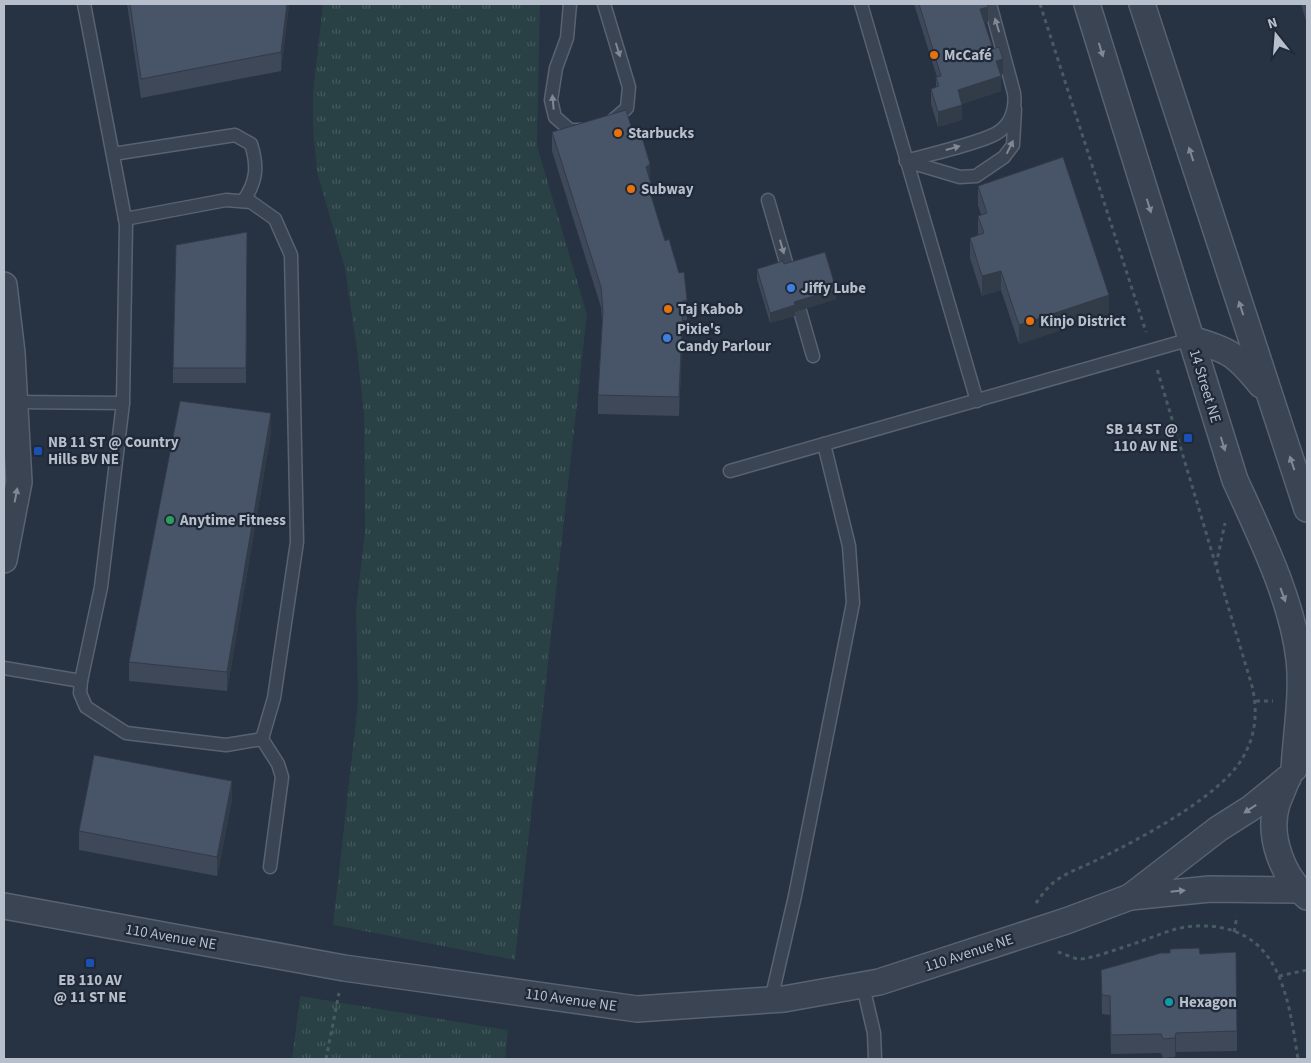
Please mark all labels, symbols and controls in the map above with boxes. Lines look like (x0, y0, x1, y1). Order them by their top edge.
north arrow (1251, 10, 1301, 60)
text: N (1265, 13, 1280, 34)
one-way arrow (992, 17, 1000, 32)
one-way arrow (615, 43, 623, 58)
one-way arrow (1098, 43, 1106, 58)
place label: McCafé (944, 45, 992, 66)
marker: McCafé (928, 49, 940, 61)
one-way arrow (548, 93, 556, 109)
place label: Starbucks (628, 123, 695, 144)
marker: Starbucks (612, 127, 624, 139)
one-way arrow (1006, 139, 1014, 154)
one-way arrow (946, 143, 961, 151)
one-way arrow (1186, 146, 1194, 161)
place label: Subway (641, 179, 694, 200)
marker: Subway (625, 183, 637, 195)
one-way arrow (1146, 198, 1154, 213)
one-way arrow (778, 239, 786, 254)
place label: Jiffy Lube (801, 278, 866, 299)
marker: Jiffy Lube (785, 282, 797, 294)
place label: Taj Kabob (678, 299, 743, 320)
one-way arrow (1237, 301, 1245, 316)
marker: Taj Kabob (662, 303, 674, 315)
place label: Kinjo District (1040, 311, 1126, 332)
marker: Kinjo District (1024, 315, 1036, 327)
place label: Pixie's Candy Parlour (677, 319, 771, 357)
marker: Pixie's Candy Parlour (661, 332, 673, 344)
street label: 14 Street NE (1184, 347, 1226, 426)
place label: SB 14 ST @ 110 AV NE (1106, 419, 1178, 457)
place label: NB 11 ST @ Country Hills BV NE (48, 432, 179, 470)
marker: SB 14 ST @ 110 AV NE (1182, 432, 1194, 444)
one-way arrow (1220, 437, 1228, 452)
marker: NB 11 ST @ Country Hills BV NE (32, 445, 44, 457)
one-way arrow (1288, 455, 1295, 470)
one-way arrow (13, 487, 21, 503)
place label: Anytime Fitness (179, 510, 286, 531)
marker: Anytime Fitness (164, 514, 176, 526)
one-way arrow (1280, 588, 1287, 603)
one-way arrow (1243, 804, 1257, 813)
one-way arrow (1170, 887, 1186, 895)
street label: 110 Avenue NE (124, 919, 218, 955)
street label: 110 Avenue NE (922, 929, 1016, 977)
marker: EB 110 AV @ 11 ST NE (84, 957, 96, 969)
place label: EB 110 AV @ 11 ST NE (54, 970, 126, 1008)
street label: 110 Avenue NE (524, 983, 618, 1017)
place label: Hexagon (1179, 992, 1237, 1013)
marker: Hexagon (1163, 996, 1175, 1008)

